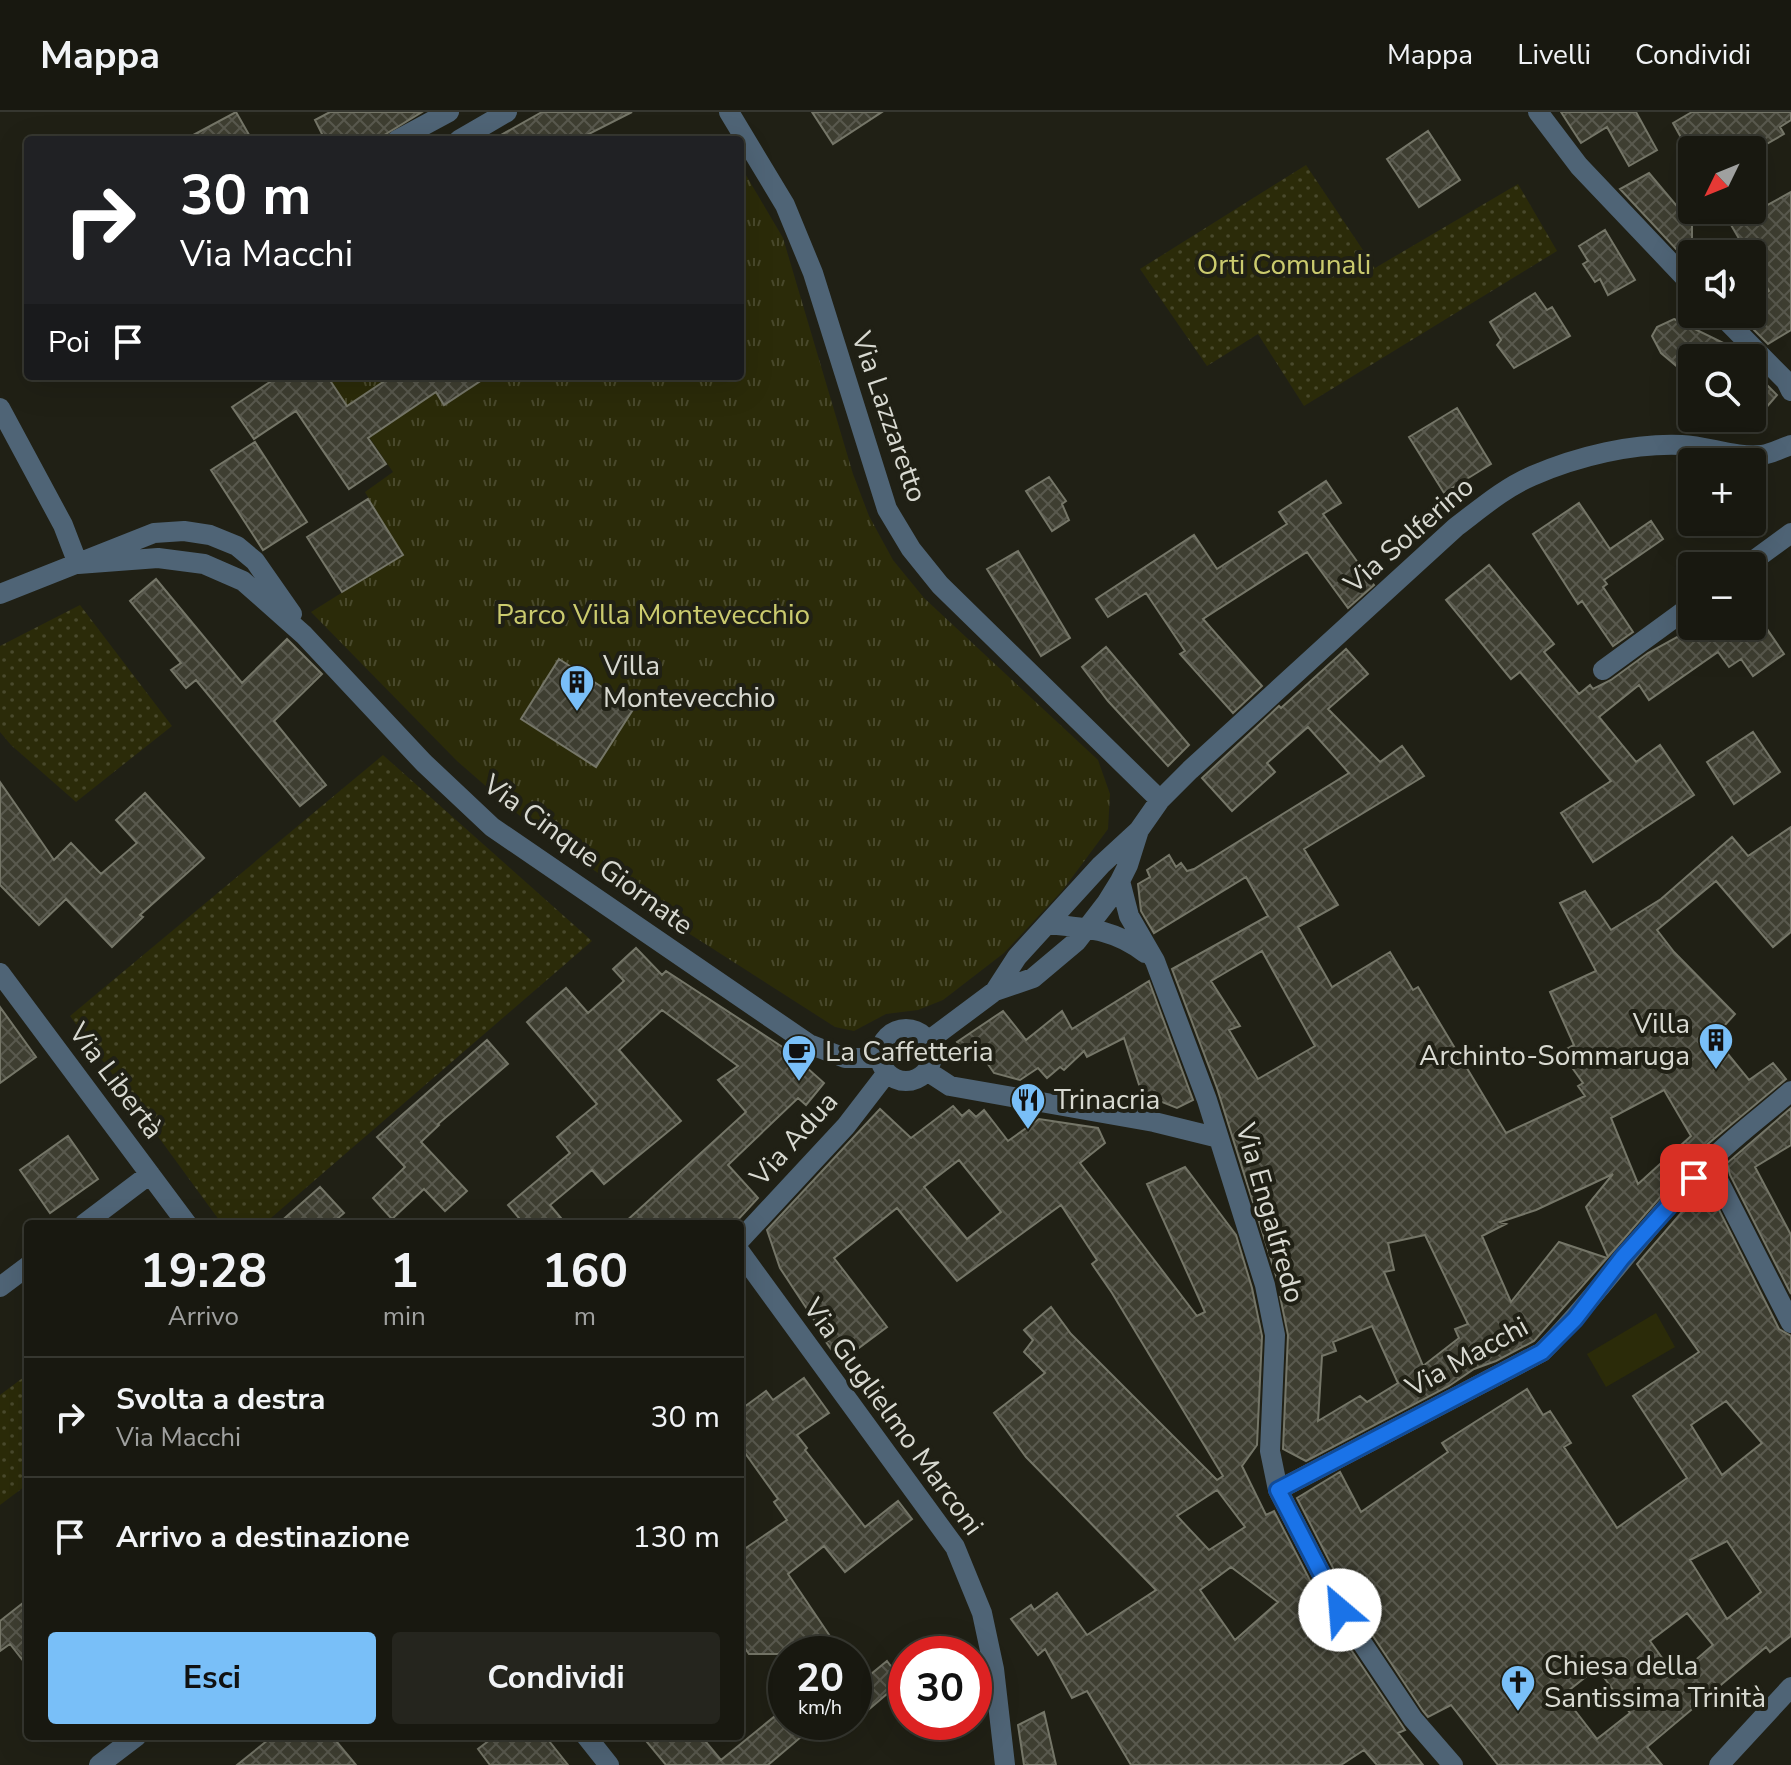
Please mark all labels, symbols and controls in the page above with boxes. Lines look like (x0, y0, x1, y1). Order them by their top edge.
text: Mappa (40, 30, 160, 81)
text: Mappa (1387, 36, 1473, 74)
text: Livelli (1517, 36, 1591, 74)
text: Condividi (1635, 36, 1751, 74)
north arrow (1678, 136, 1766, 224)
map controls (1678, 136, 1766, 640)
text: 30 m (180, 157, 311, 234)
icon: right (48, 168, 152, 272)
text: Via Macchi (180, 230, 353, 279)
button: sound (1678, 240, 1766, 328)
park label: Orti Comunali (1197, 246, 1371, 284)
icon: arrive (106, 320, 150, 364)
text: Poi (48, 322, 90, 363)
street label: Via Lazzaretto (842, 326, 936, 507)
button: search (1678, 344, 1766, 432)
button: + (1678, 448, 1766, 536)
street label: Via Solferino (1335, 468, 1482, 603)
button: − (1678, 552, 1766, 640)
park label: Parco Villa Montevecchio (496, 596, 810, 634)
place label: Villa Montevecchio (602, 647, 776, 717)
building icon: Villa Montevecchio (558, 663, 596, 713)
street label: Via Cinque Giornate (475, 765, 701, 944)
place label: Villa Archinto-Sommaruga (1419, 1005, 1690, 1075)
street label: Via Libertà (59, 1014, 172, 1147)
building icon: Villa Archinto-Sommaruga (1697, 1021, 1735, 1071)
cafe icon: La Caffetteria (780, 1033, 818, 1083)
place label: La Caffetteria (825, 1033, 994, 1071)
restaurant icon: Trinacria (1009, 1081, 1047, 1131)
place label: Trinacria (1054, 1081, 1160, 1119)
street label: Via Adua (741, 1084, 847, 1195)
street label: Via Engalfredo (1226, 1118, 1314, 1307)
pin (1660, 1144, 1728, 1212)
icon: arrive (1672, 1156, 1716, 1200)
text: 19:28 (140, 1238, 267, 1304)
text: 1 (390, 1238, 419, 1304)
text: 160 (542, 1238, 628, 1304)
street label: Via Guglielmo Marconi (794, 1290, 992, 1543)
text: Arrivo (168, 1299, 239, 1334)
text: min (383, 1299, 426, 1334)
text: m (574, 1299, 596, 1334)
street label: Via Macchi (1398, 1308, 1535, 1407)
text: Svolta a destra (116, 1379, 326, 1420)
icon: right (48, 1395, 92, 1439)
text: 30 m (651, 1397, 720, 1438)
text: Via Macchi (116, 1420, 241, 1455)
icon: arrive (48, 1515, 92, 1559)
text: Arrivo a destinazione (116, 1517, 410, 1558)
text: 130 m (633, 1517, 720, 1558)
position arrow (1298, 1568, 1382, 1652)
button: Esci (48, 1632, 376, 1724)
button: Condividi (392, 1632, 720, 1724)
speed limit sign: 30 (888, 1636, 992, 1740)
place label: Chiesa della Santissima Trinità (1544, 1647, 1766, 1717)
text: 20 (796, 1651, 844, 1705)
church icon: Chiesa della Santissima Trinità (1499, 1663, 1537, 1713)
text: km/h (798, 1694, 842, 1721)

